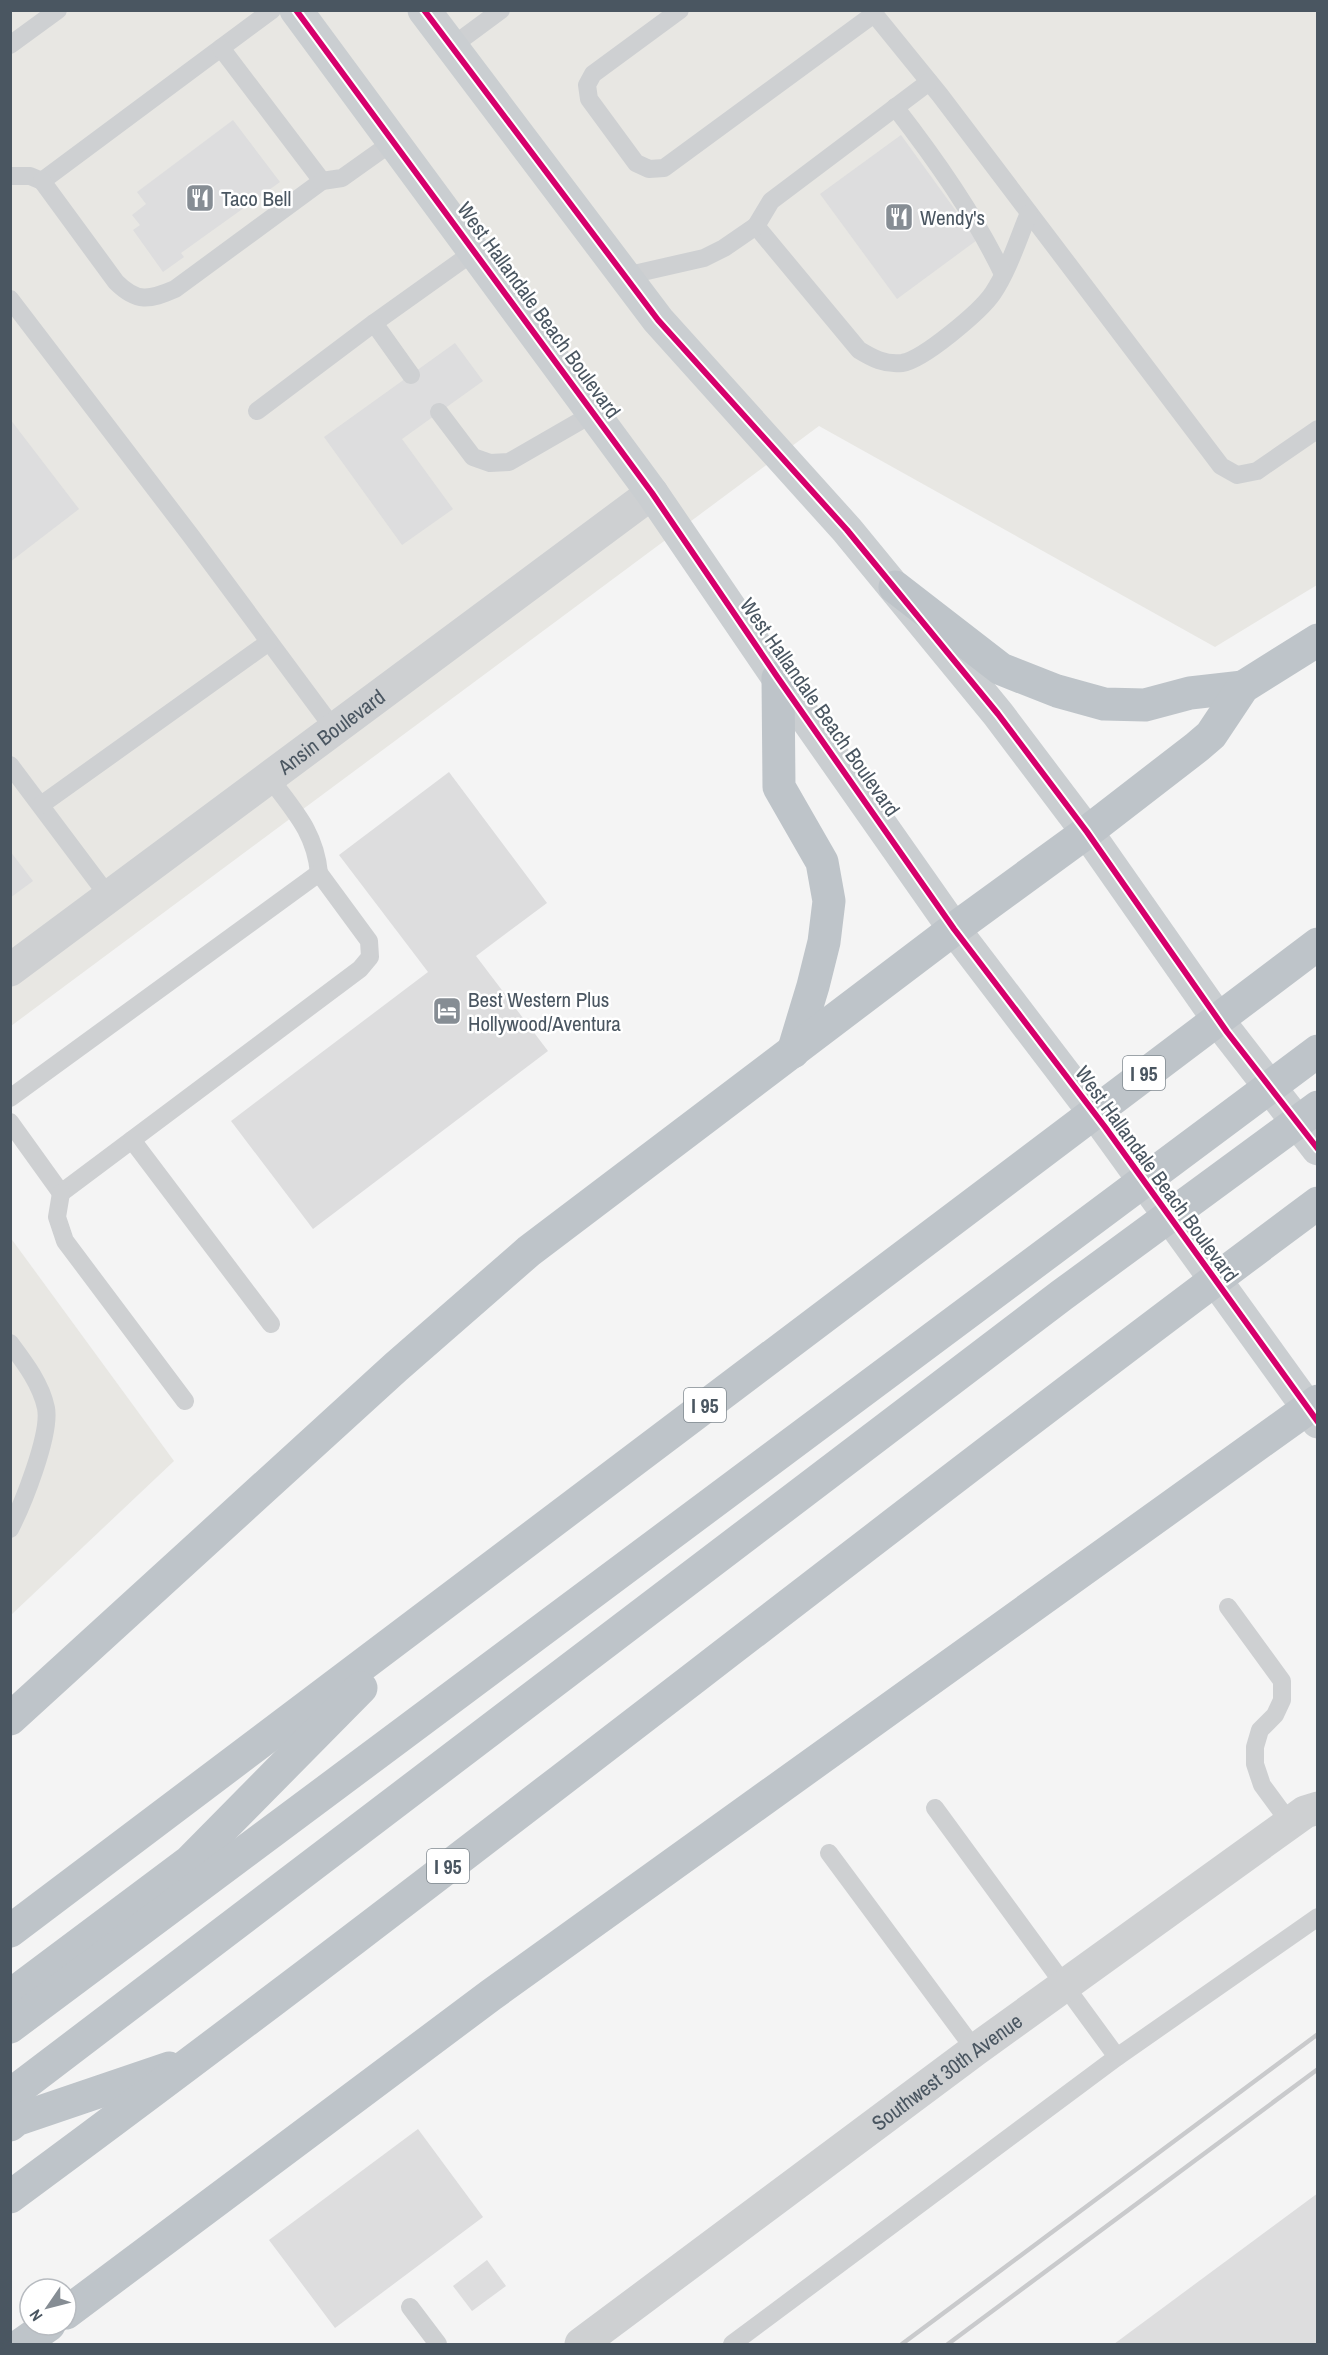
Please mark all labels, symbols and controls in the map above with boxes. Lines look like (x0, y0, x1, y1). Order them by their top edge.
restaurant icon: Taco Bell (184, 182, 216, 214)
place label: Taco Bell (221, 184, 291, 213)
street label: West Hallandale Beach Boulevard (451, 196, 627, 424)
restaurant icon: Wendy's (883, 201, 915, 233)
place label: Wendy's (920, 203, 985, 232)
street label: West Hallandale Beach Boulevard (733, 592, 907, 822)
street label: Ansin Boulevard (271, 682, 390, 781)
place label: Best Western Plus Hollywood/Aventura (468, 985, 621, 1038)
hotel icon: Best Western Plus Hollywood/Aventura (431, 995, 463, 1027)
road number: I 95 (1123, 1056, 1165, 1090)
street label: West Hallandale Beach Boulevard (1069, 1060, 1245, 1288)
road number: I 95 (684, 1388, 726, 1422)
road number: I 95 (427, 1849, 469, 1883)
street label: Southwest 30th Avenue (865, 2006, 1028, 2137)
north arrow (18, 2277, 78, 2337)
text: N (24, 2305, 47, 2326)

